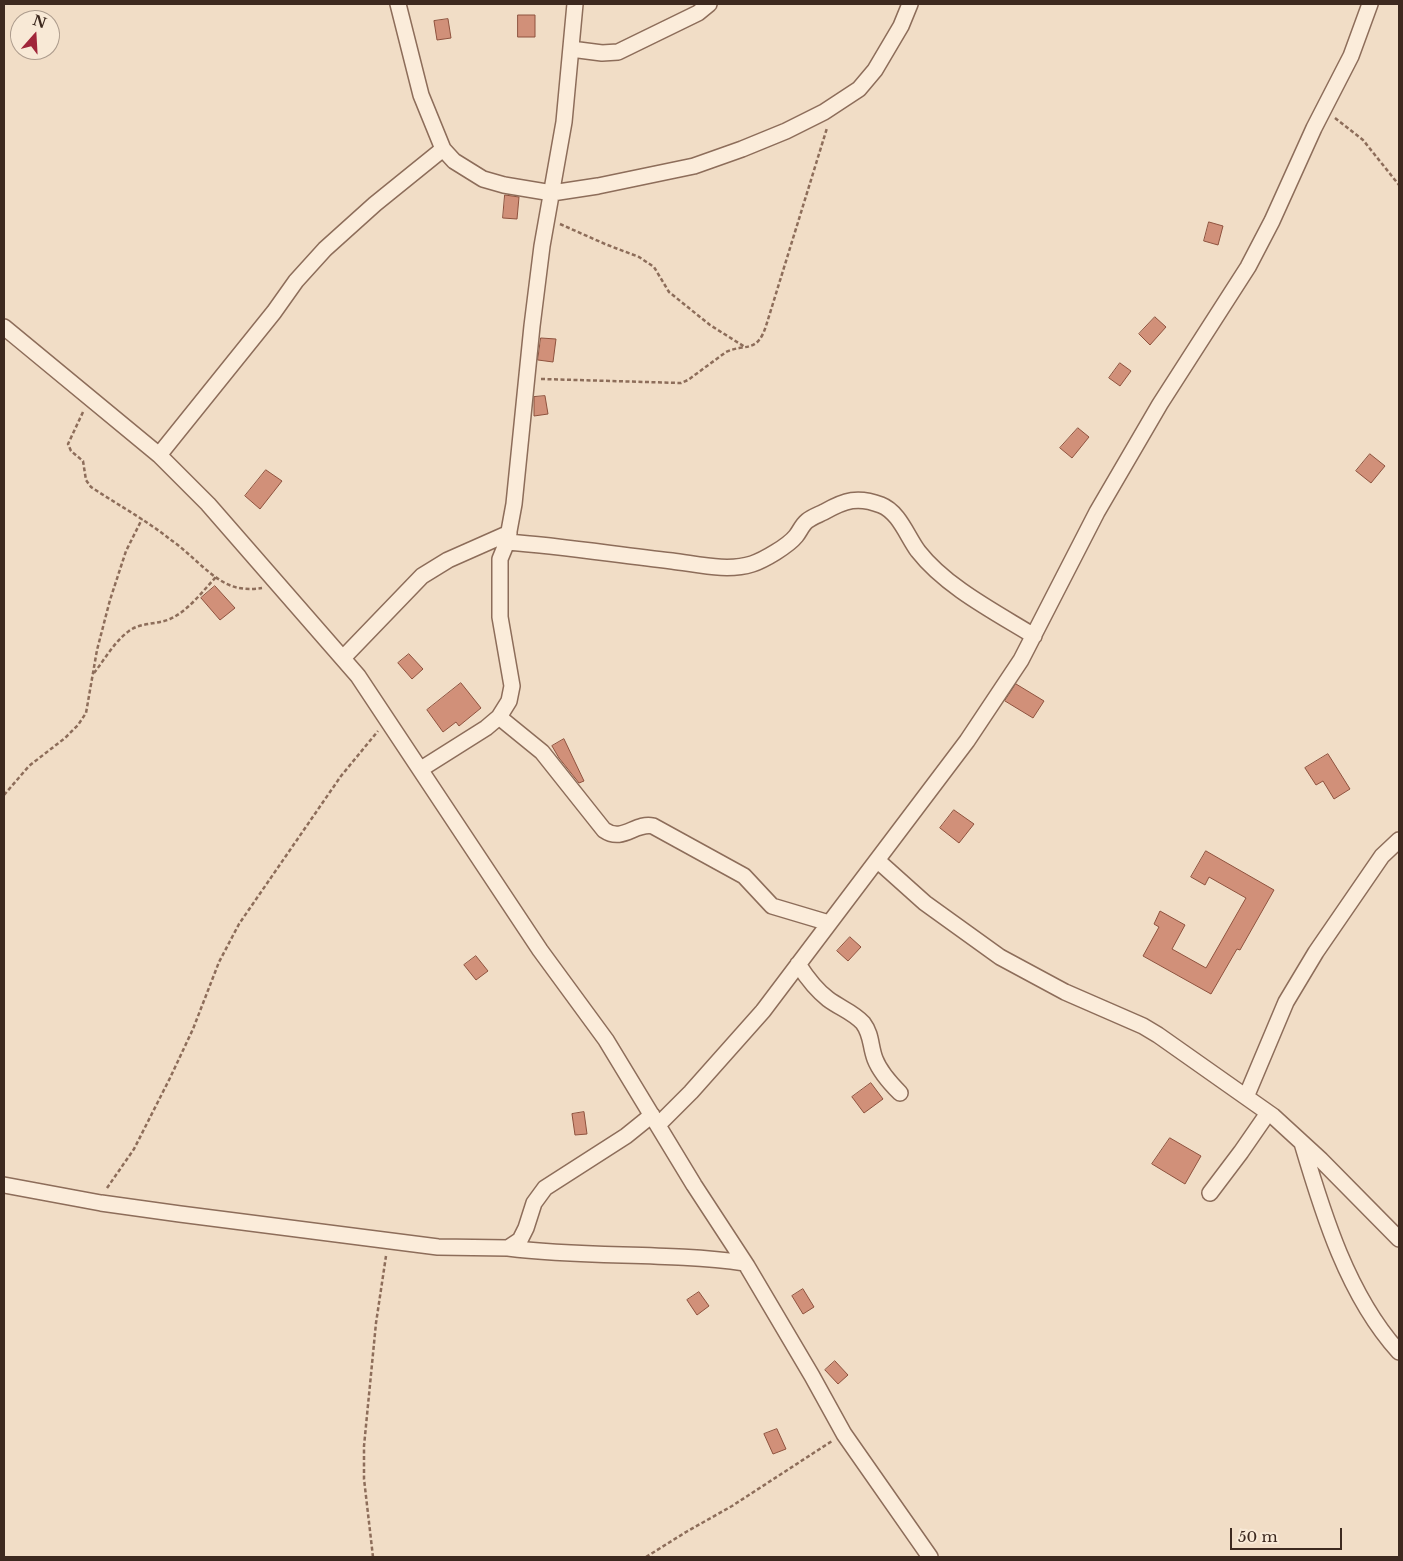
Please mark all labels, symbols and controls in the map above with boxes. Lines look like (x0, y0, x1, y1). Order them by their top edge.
north arrow (10, 10, 60, 60)
text: N (30, 11, 49, 32)
scale bar (1233, 1518, 1346, 1550)
text: 50 m (1238, 1527, 1278, 1546)

